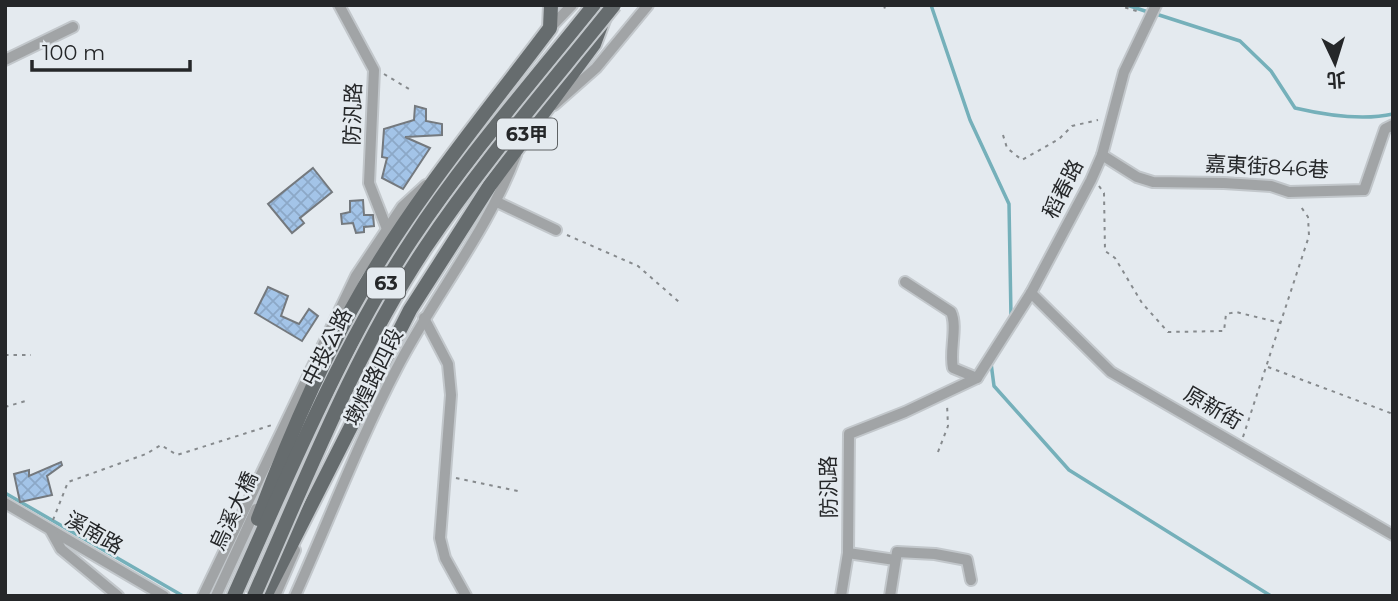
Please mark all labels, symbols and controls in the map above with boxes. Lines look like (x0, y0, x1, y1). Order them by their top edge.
scale bar (32, 28, 189, 72)
north arrow (1300, 28, 1370, 98)
text: 100 m (42, 40, 105, 65)
text: 北 (1326, 67, 1346, 92)
street label: 防汎路 (339, 82, 366, 146)
road number: 63甲 (497, 118, 557, 150)
street label: 嘉東街846巷 (1204, 151, 1330, 182)
street label: 稻春路 (1037, 155, 1088, 223)
road number: 63 (367, 268, 405, 298)
street label: 中投公路 (296, 304, 357, 390)
street label: 墩煌路四段 (339, 324, 408, 429)
street label: 原新街 (1180, 381, 1247, 434)
street label: 防汎路 (815, 455, 842, 519)
street label: 烏溪大橋 (204, 467, 263, 554)
street label: 溪南路 (61, 506, 128, 559)

